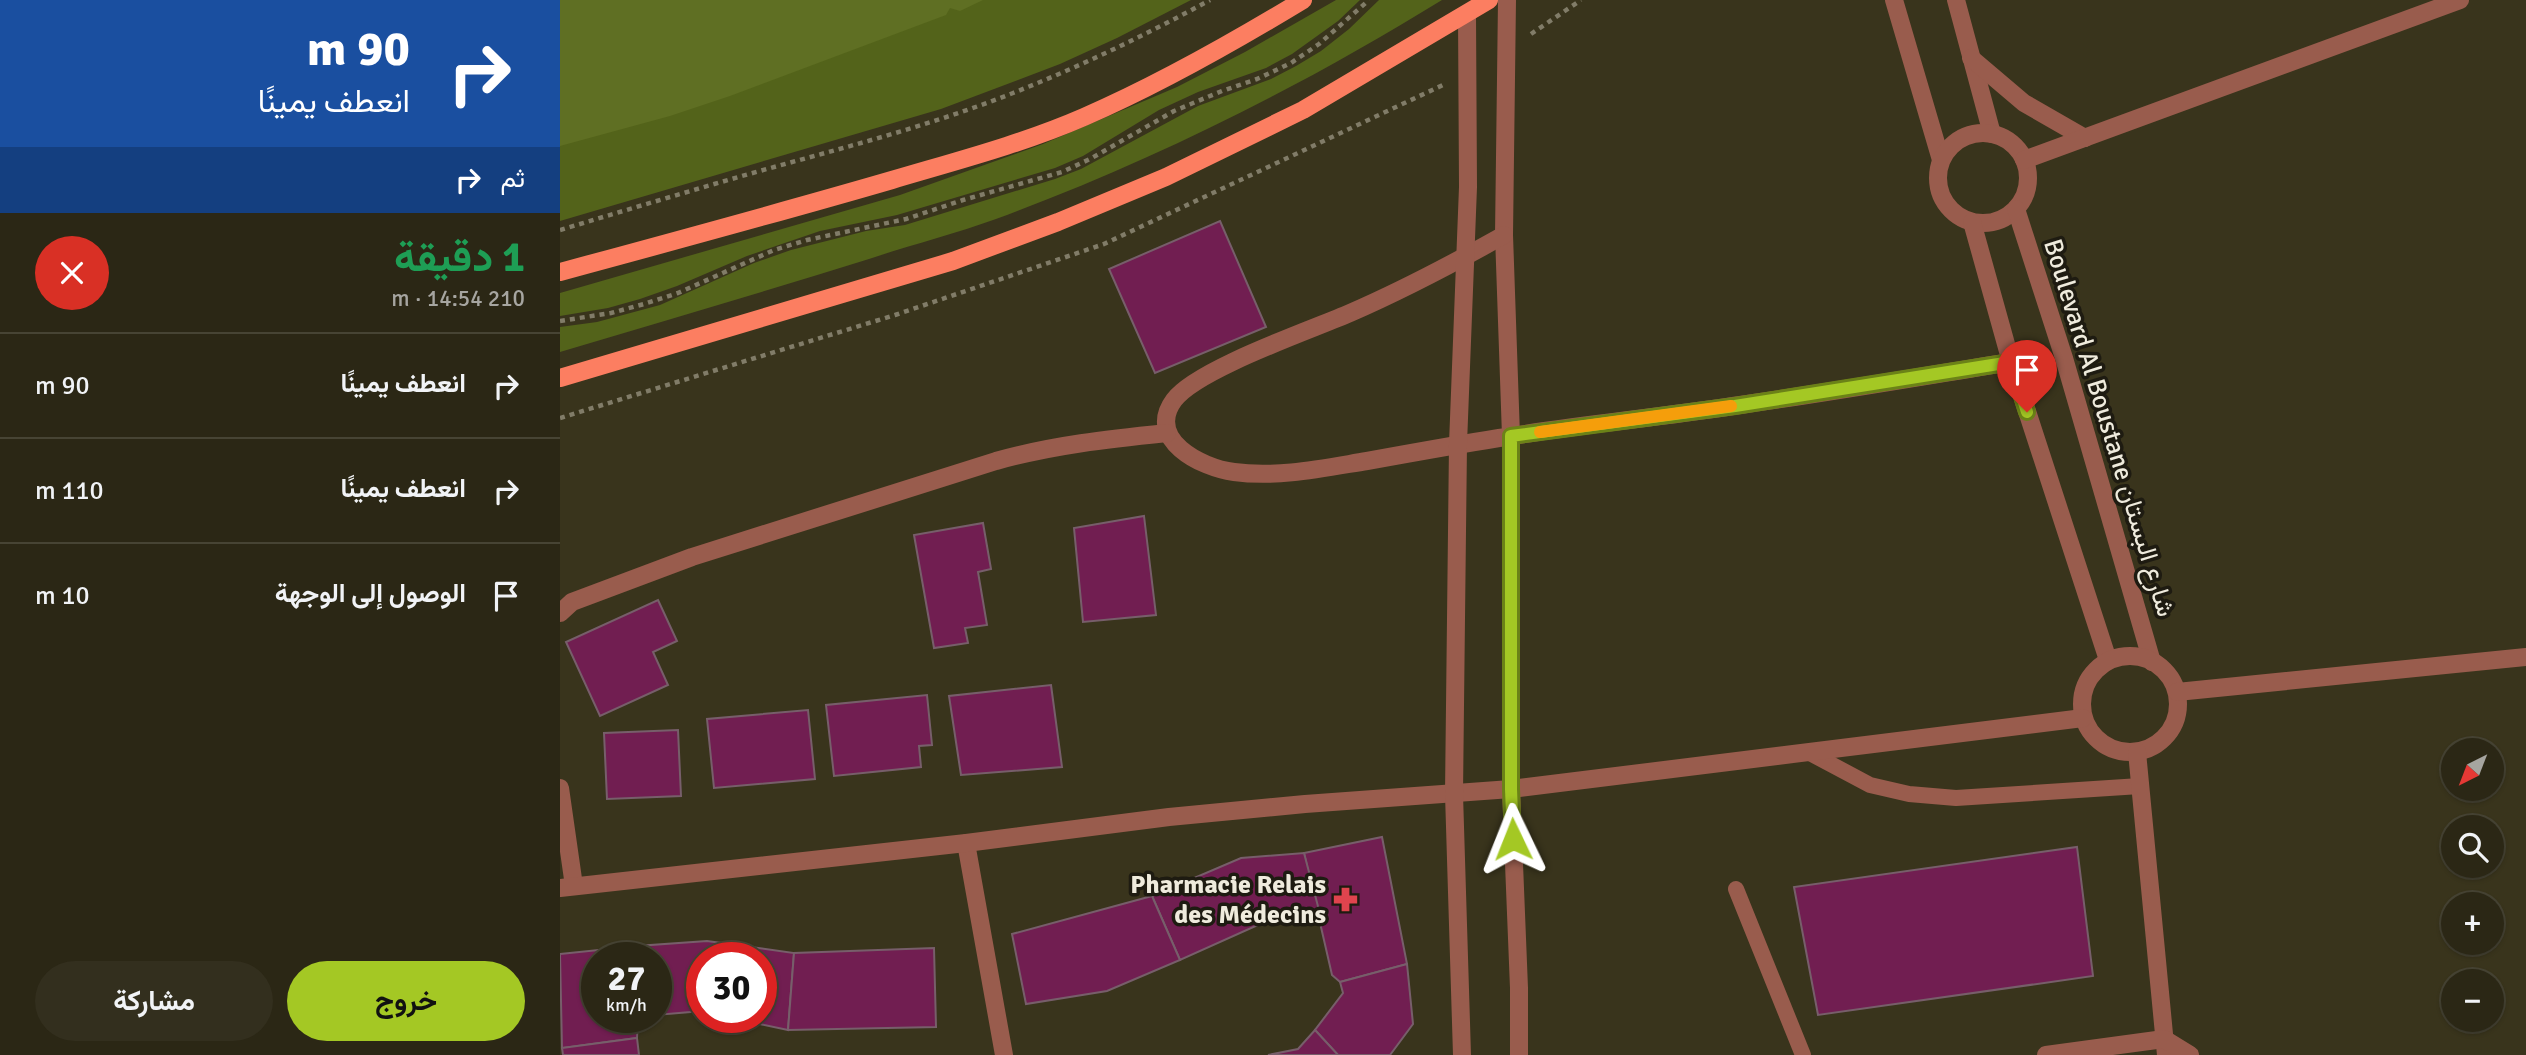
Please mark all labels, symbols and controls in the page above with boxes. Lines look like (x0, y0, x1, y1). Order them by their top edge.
text: 90 m (307, 19, 410, 79)
icon: right (434, 28, 525, 119)
text: انعطف يمينًا (258, 82, 410, 121)
icon: right (449, 161, 487, 199)
text: ثم (501, 163, 525, 195)
text: 1 دقيقة (394, 232, 525, 283)
street label: Boulevard Al Boustane شارع البستان (2035, 235, 2182, 621)
button: close (35, 236, 109, 310)
text: 210 m · 14:54 (391, 284, 525, 313)
pin (1997, 340, 2057, 412)
icon: arrive (2008, 351, 2046, 389)
icon: right (487, 367, 525, 405)
text: انعطف يمينًا (340, 368, 466, 400)
text: 90 m (35, 370, 90, 402)
icon: right (487, 472, 525, 510)
text: انعطف يمينًا (340, 473, 466, 505)
text: 110 m (35, 475, 104, 507)
icon: arrive (487, 577, 525, 615)
text: الوصول إلى الوجهة (275, 578, 466, 610)
text: 10 m (35, 580, 90, 612)
north arrow (2441, 738, 2504, 802)
map controls (2441, 738, 2504, 1032)
position arrow (1476, 802, 1550, 876)
button: search (2441, 815, 2504, 878)
place label: Pharmacie Relais des Médecins (1130, 869, 1326, 931)
pharmacy icon: Pharmacie Relais des Médecins (1332, 886, 1360, 914)
button: + (2441, 892, 2504, 955)
speed limit sign: 30 (686, 942, 777, 1033)
text: 27 (608, 957, 645, 1000)
button: مشاركة (35, 961, 273, 1041)
button: خروج (287, 961, 525, 1041)
button: − (2441, 969, 2504, 1032)
text: km/h (606, 994, 647, 1016)

